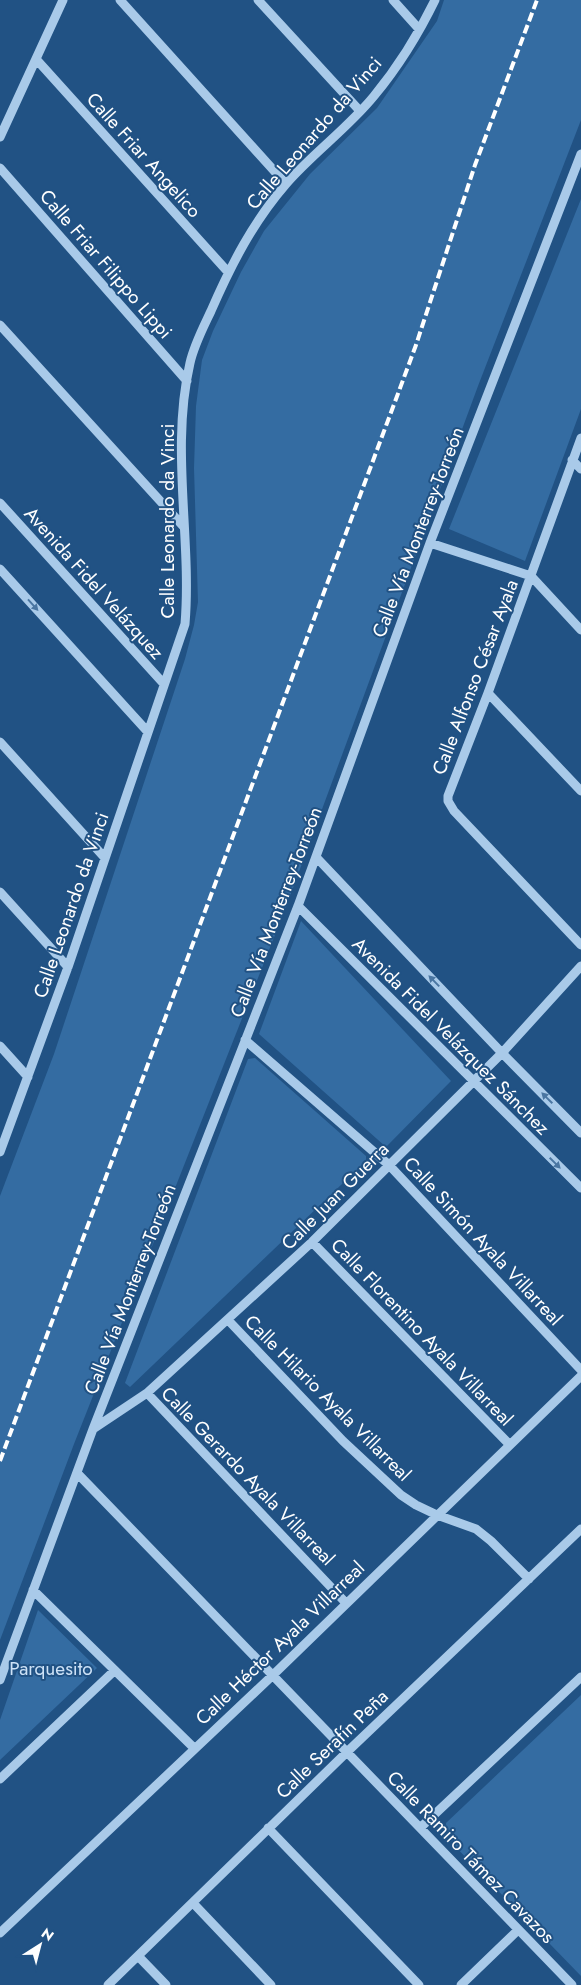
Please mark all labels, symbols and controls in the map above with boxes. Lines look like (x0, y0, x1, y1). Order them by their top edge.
street label: Calle Leonardo da Vinci (240, 51, 388, 215)
street label: Calle Friar Angelico (80, 86, 208, 224)
street label: Calle Friar Filippo Lippi (34, 183, 178, 345)
street label: Calle Vía Monterrey-Torreón (365, 423, 471, 641)
street label: Calle Leonardo da Vinci (154, 424, 181, 618)
street label: Avenida Fidel Velázquez (18, 501, 170, 665)
street label: Calle Alfonso César Ayala (425, 575, 525, 779)
one-way arrow (27, 599, 39, 611)
street label: Calle Vía Monterrey-Torreón (223, 803, 329, 1021)
street label: Calle Leonardo da Vinci (27, 809, 115, 1001)
street label: Avenida Fidel Velázquez Sánchez (346, 931, 556, 1141)
one-way arrow (428, 976, 440, 988)
one-way arrow (541, 1092, 553, 1104)
street label: Calle Juan Guerra (275, 1136, 395, 1256)
street label: Calle Simón Ayala Villarreal (397, 1150, 569, 1332)
one-way arrow (549, 1156, 561, 1168)
street label: Calle Vía Monterrey-Torreón (77, 1180, 183, 1398)
street label: Calle Florentino Ayala Villarreal (325, 1232, 519, 1432)
street label: Calle Hilario Ayala Villarreal (239, 1309, 417, 1487)
street label: Calle Gerardo Ayala Villarreal (155, 1380, 341, 1572)
street label: Calle Héctor Ayala Villarreal (189, 1555, 371, 1731)
park label: Parquesito (9, 1655, 93, 1682)
street label: Calle Serafín Peña (270, 1683, 394, 1805)
street label: Calle Ramiro Támez Cavazos (381, 1765, 561, 1950)
north arrow (15, 1920, 65, 1970)
text: N (37, 1923, 58, 1946)

